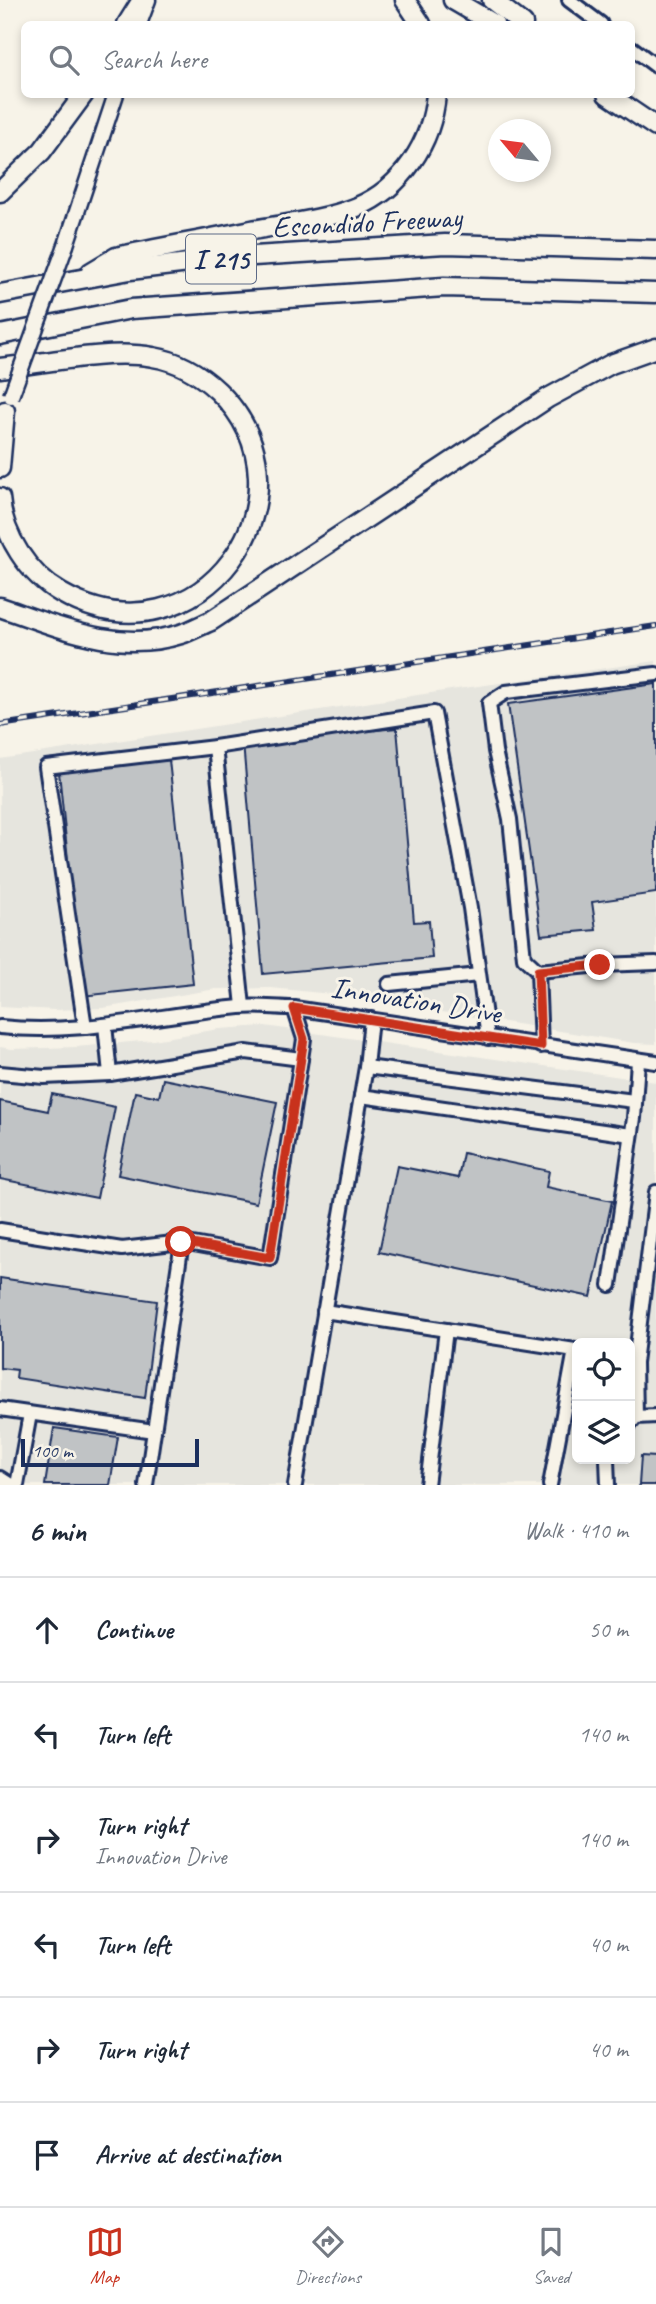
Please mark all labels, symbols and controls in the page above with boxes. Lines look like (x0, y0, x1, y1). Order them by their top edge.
search box (21, 21, 635, 98)
icon: search (45, 41, 83, 79)
text: Search here (101, 43, 207, 76)
north arrow (488, 119, 551, 182)
street label: Escondido Freeway (271, 198, 464, 246)
road number: I 215 (186, 234, 256, 284)
route end (584, 949, 615, 980)
street label: Innovation Drive (328, 968, 506, 1033)
route start (165, 1226, 196, 1257)
map controls (572, 1338, 635, 1464)
button: locate (572, 1338, 635, 1401)
button: layers (572, 1401, 635, 1464)
scale bar (21, 1436, 200, 1468)
text: 100 m (32, 1439, 73, 1463)
text: 6 min (28, 1512, 86, 1550)
text: Walk · 410 m (524, 1516, 628, 1545)
icon: ahead (28, 1611, 66, 1649)
text: Continue (95, 1613, 173, 1646)
text: 50 m (589, 1615, 628, 1644)
icon: left (28, 1716, 66, 1754)
text: Turn left (95, 1718, 170, 1751)
text: 140 m (579, 1720, 628, 1749)
text: Turn right (95, 1809, 186, 1842)
icon: right (28, 1821, 66, 1859)
text: 140 m (579, 1825, 628, 1854)
text: Innovation Drive (95, 1842, 227, 1871)
icon: left (28, 1926, 66, 1964)
text: Turn left (95, 1928, 170, 1961)
text: 40 m (589, 1930, 628, 1959)
icon: right (28, 2031, 66, 2069)
text: Turn right (95, 2033, 186, 2066)
text: 40 m (589, 2035, 628, 2064)
icon: arrive (28, 2136, 66, 2174)
text: Arrive at destination (95, 2138, 281, 2171)
tab: Map (86, 2223, 124, 2289)
tab: Directions (295, 2223, 361, 2289)
tab: Saved (532, 2223, 570, 2289)

